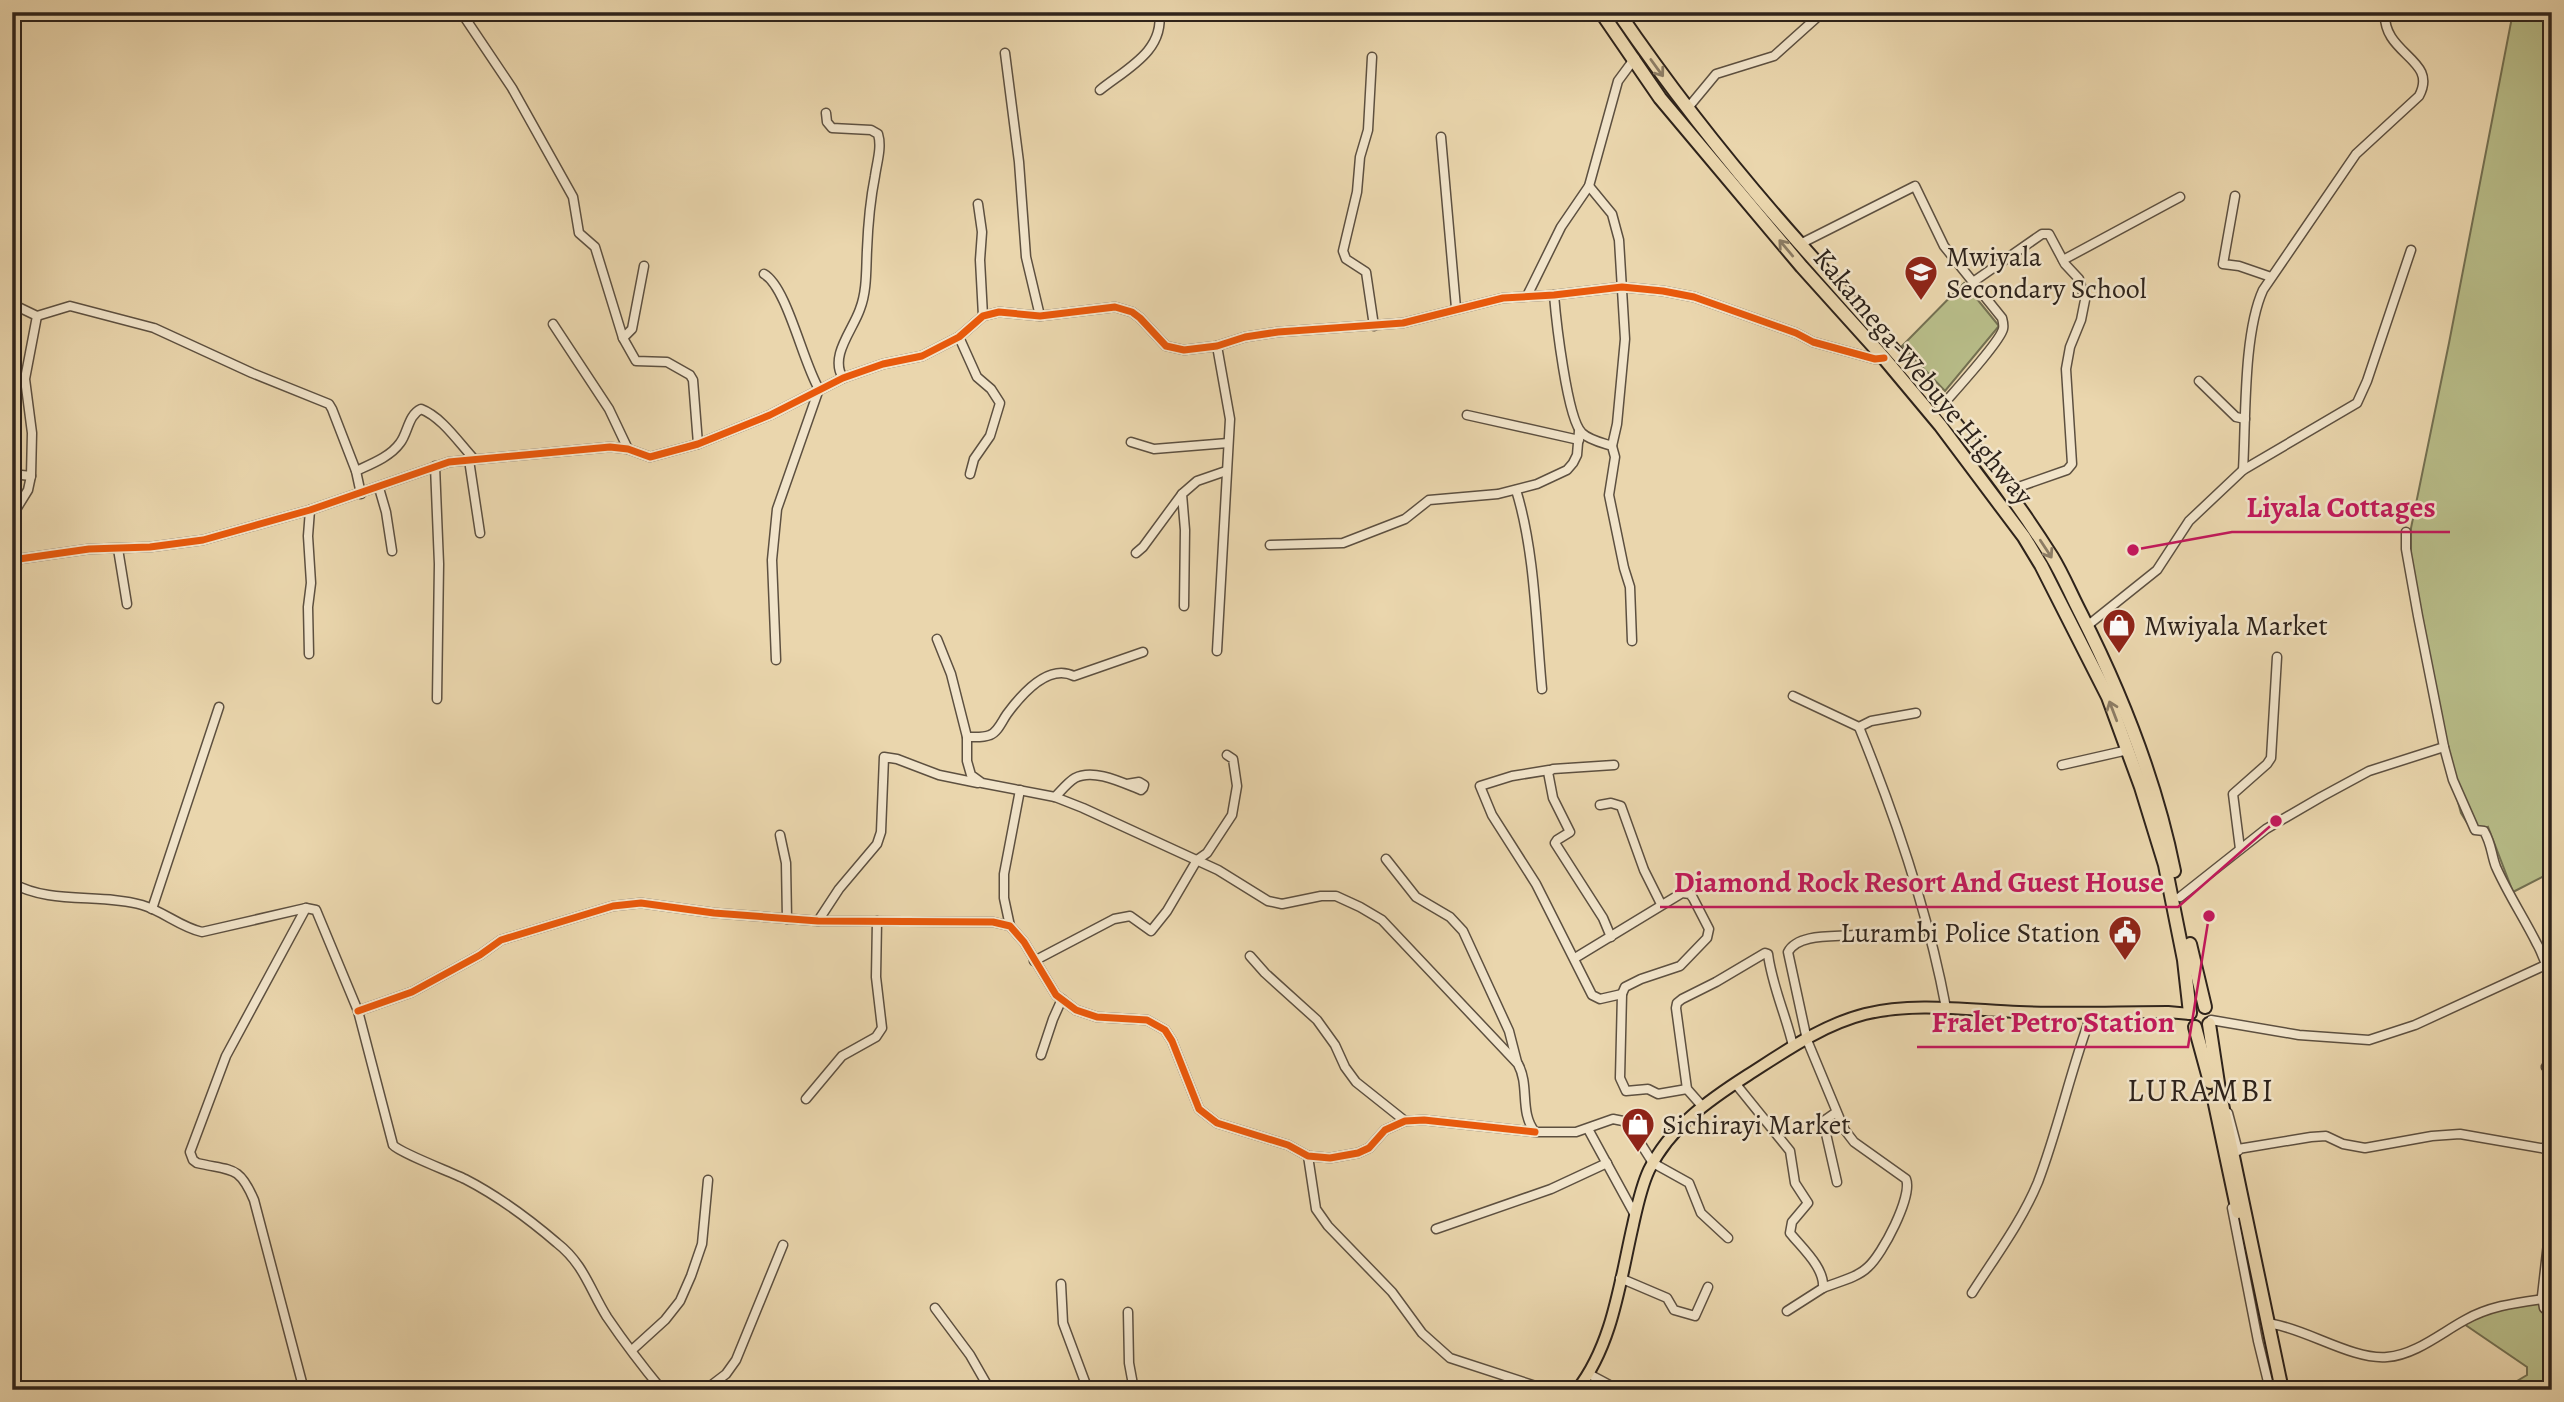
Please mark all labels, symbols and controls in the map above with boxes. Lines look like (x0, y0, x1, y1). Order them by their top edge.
one-way arrow (1650, 58, 1664, 77)
place label: Mwiyala Secondary School (1946, 238, 2147, 308)
one-way arrow (1778, 239, 1794, 257)
street label: Kakamega-Webuye Highway (1804, 240, 2043, 514)
school or university icon: Mwiyala Secondary School (1902, 253, 1940, 302)
callout: Liyala Cottages (2232, 481, 2450, 532)
text: Liyala Cottages (2246, 487, 2436, 527)
one-way arrow (2039, 539, 2053, 559)
shop icon: Mwiyala Market (2100, 606, 2138, 655)
place label: Mwiyala Market (2144, 607, 2328, 645)
one-way arrow (2106, 700, 2119, 722)
callout: Diamond Rock Resort And Guest House (1660, 856, 2178, 907)
text: Diamond Rock Resort And Guest House (1674, 862, 2164, 902)
public building icon: Lurambi Police Station (2106, 913, 2144, 962)
place label: Lurambi Police Station (1840, 914, 2100, 952)
callout: Fralet Petro Station (1917, 996, 2188, 1047)
text: Fralet Petro Station (1931, 1002, 2175, 1042)
district label: LURAMBI (2127, 1068, 2275, 1112)
shop icon: Sichirayi Market (1619, 1105, 1657, 1154)
place label: Sichirayi Market (1662, 1106, 1850, 1144)

